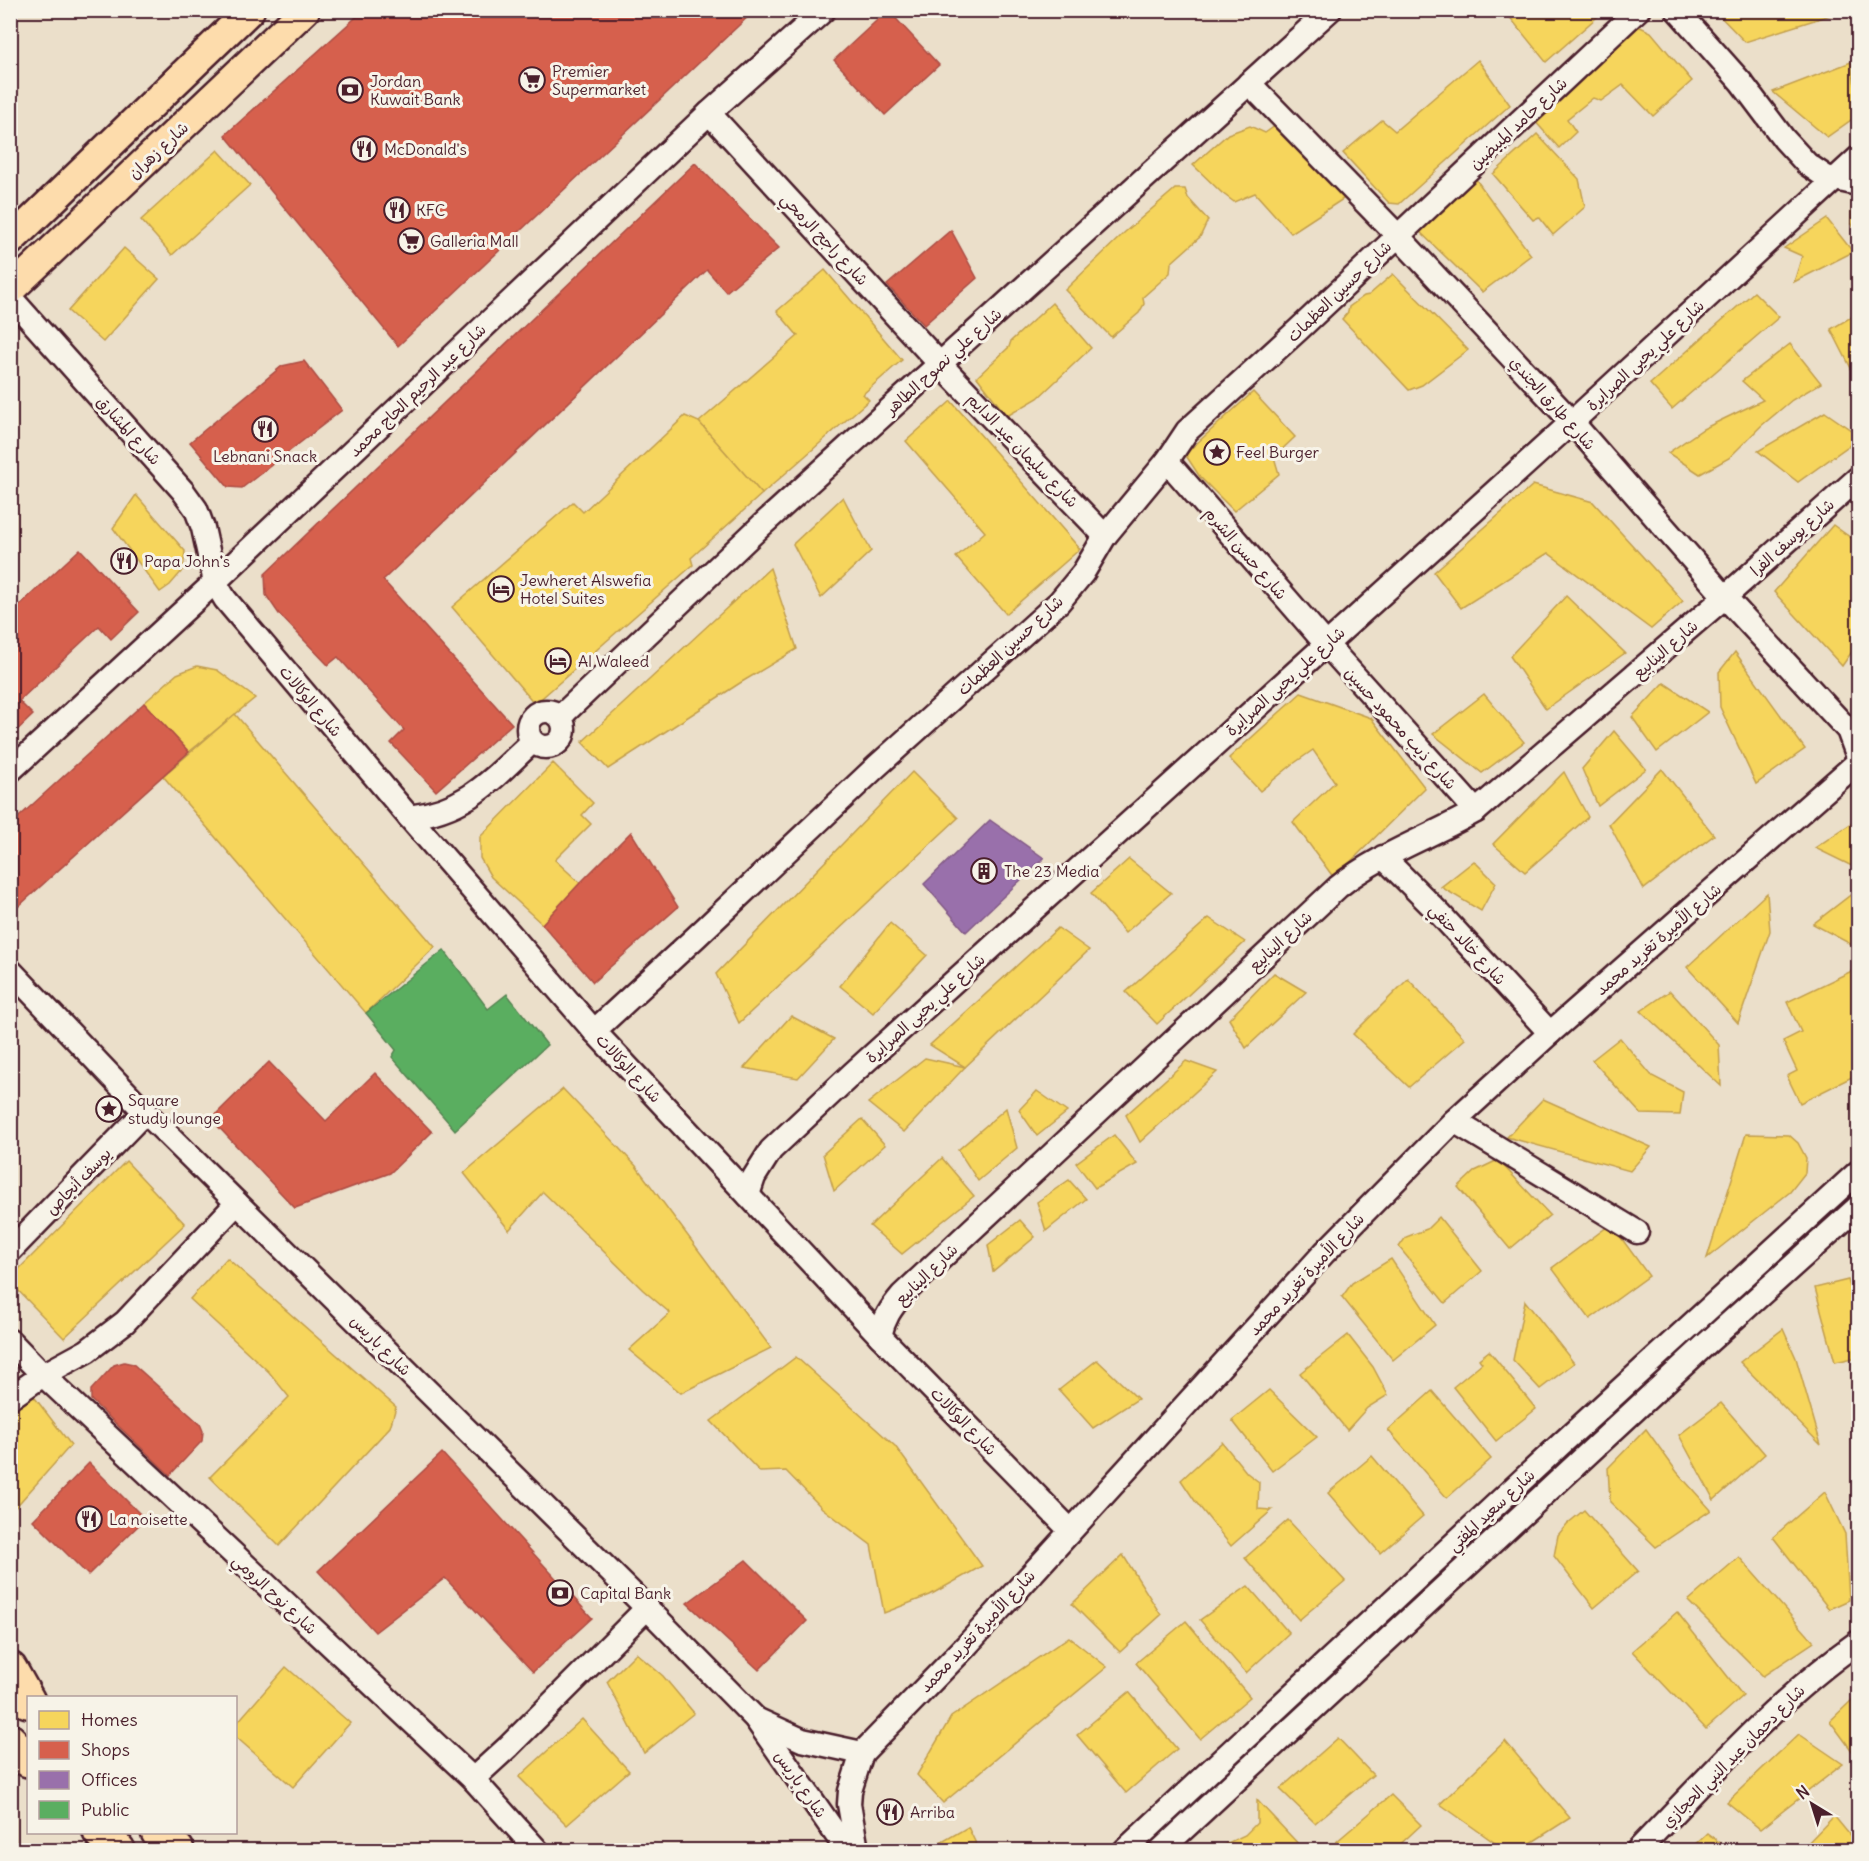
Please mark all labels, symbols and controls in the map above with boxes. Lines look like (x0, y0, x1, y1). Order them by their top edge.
place label: Premier Supermarket (552, 61, 647, 99)
supermarket icon: Premier Supermarket (517, 65, 547, 95)
place label: Jordan Kuwait Bank (370, 71, 461, 109)
street label: شارع حامد المبيضين (1465, 73, 1572, 175)
bank icon: Jordan Kuwait Bank (335, 75, 365, 105)
street label: شارع زهران (124, 117, 194, 184)
restaurant icon: McDonald's (349, 134, 379, 164)
place label: McDonald's (384, 139, 467, 159)
street label: شارع راجح الرمحي (773, 189, 873, 293)
restaurant icon: KFC (382, 195, 412, 225)
place label: KFC (416, 200, 445, 220)
supermarket icon: Galleria Mall (396, 226, 426, 256)
place label: Galleria Mall (430, 231, 519, 251)
street label: شارع حسين العظمات (1283, 236, 1397, 347)
street label: شارع علي يحيى الصرايرة (1582, 295, 1712, 419)
street label: شارع علي نصوح الطاهر (879, 303, 1009, 424)
street label: شارع عبد الرحيم الحاج محمد (344, 319, 492, 463)
street label: شارع طارق الجندي (1504, 352, 1600, 455)
street label: شارع سليمان عبد الدايم (961, 389, 1083, 514)
street label: شارع المشارق (91, 391, 165, 470)
restaurant icon: Lebnani Snack (250, 414, 280, 444)
place icon: Feel Burger (1202, 437, 1232, 467)
place label: Feel Burger (1236, 442, 1320, 462)
place label: Lebnani Snack (213, 446, 317, 466)
street label: شارع يوسف الفرا (1746, 494, 1840, 582)
street label: شارع حسن الشرم (1198, 503, 1292, 605)
restaurant icon: Papa John's (109, 546, 139, 576)
place label: Papa John's (144, 551, 230, 571)
place label: Jewheret Alswefia Hotel Suites (520, 570, 651, 608)
hotel icon: Jewheret Alswefia Hotel Suites (486, 574, 516, 604)
street label: شارع حسين العظمات (953, 591, 1068, 701)
street label: شارع الينابيع (1628, 615, 1703, 684)
street label: شارع علي يحيى الصرايرة (1221, 622, 1352, 744)
hotel icon: Al Waleed (543, 646, 573, 676)
place label: Al Waleed (578, 651, 649, 671)
street label: شارع الوكالات (274, 661, 347, 742)
street label: شارع ذيب محمود حسين (1339, 663, 1461, 795)
building icon: The 23 Media (969, 856, 999, 886)
place label: The 23 Media (1004, 861, 1099, 881)
street label: شارع الأميرة تغريد محمد (1591, 879, 1726, 1001)
street label: شارع خالد حنفي (1422, 899, 1511, 992)
street label: شارع الينابيع (1244, 906, 1317, 977)
street label: شارع علي يحيى الصرايرة (861, 949, 992, 1071)
street label: شارع الوكالات (591, 1029, 666, 1108)
place label: Square study lounge (128, 1090, 221, 1128)
place icon: Square study lounge (94, 1094, 124, 1124)
street label: يوسف أنجاص (41, 1143, 116, 1220)
street label: شارع الأميرة تغريد محمد (1244, 1208, 1370, 1341)
street label: شارع الينابيع (890, 1239, 963, 1310)
street label: شارع باريس (345, 1310, 416, 1381)
street label: شارع الوكالات (925, 1383, 1001, 1461)
street label: شارع سعيد المفتي (1443, 1465, 1542, 1559)
restaurant icon: La noisette (74, 1504, 104, 1534)
place label: La noisette (109, 1509, 188, 1529)
street label: شارع نوح الرومي (225, 1550, 321, 1642)
street label: شارع الأميرة تغريد محمد (915, 1565, 1041, 1698)
bank icon: Capital Bank (545, 1578, 575, 1608)
place label: Capital Bank (580, 1583, 671, 1603)
street label: شارع دحمان عبد النبي الحجازي (1657, 1680, 1812, 1835)
legend (27, 1696, 237, 1834)
text: Homes (81, 1708, 138, 1731)
text: Shops (81, 1738, 130, 1761)
street label: شارع باريس (769, 1746, 831, 1823)
text: Offices (81, 1768, 137, 1791)
north arrow (1782, 1774, 1842, 1834)
text: N (1792, 1781, 1813, 1803)
restaurant icon: Arriba (875, 1797, 905, 1827)
text: Public (81, 1798, 130, 1821)
place label: Arriba (910, 1802, 955, 1822)

